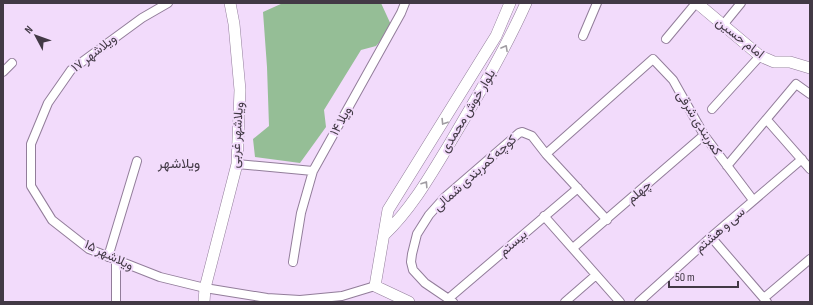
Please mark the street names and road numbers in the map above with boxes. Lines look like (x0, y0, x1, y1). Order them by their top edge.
street label: امام حسین (712, 14, 768, 62)
street label: ویلاشهر ۱۷ (68, 30, 120, 76)
street label: بلوار خوش محمدی (437, 66, 499, 156)
street label: کمربندی شرقی (673, 88, 725, 158)
street label: ویلاشهر غربی (227, 101, 247, 169)
street label: ۱۴ ویلا (327, 103, 356, 138)
street label: کوچه کمربندی شمالی (430, 131, 521, 215)
street label: چهلم (623, 177, 656, 208)
street label: سی و هشتم (692, 204, 748, 256)
street label: بیستم (496, 226, 531, 260)
street label: ویلاشهر ۱۵ (82, 236, 136, 274)

